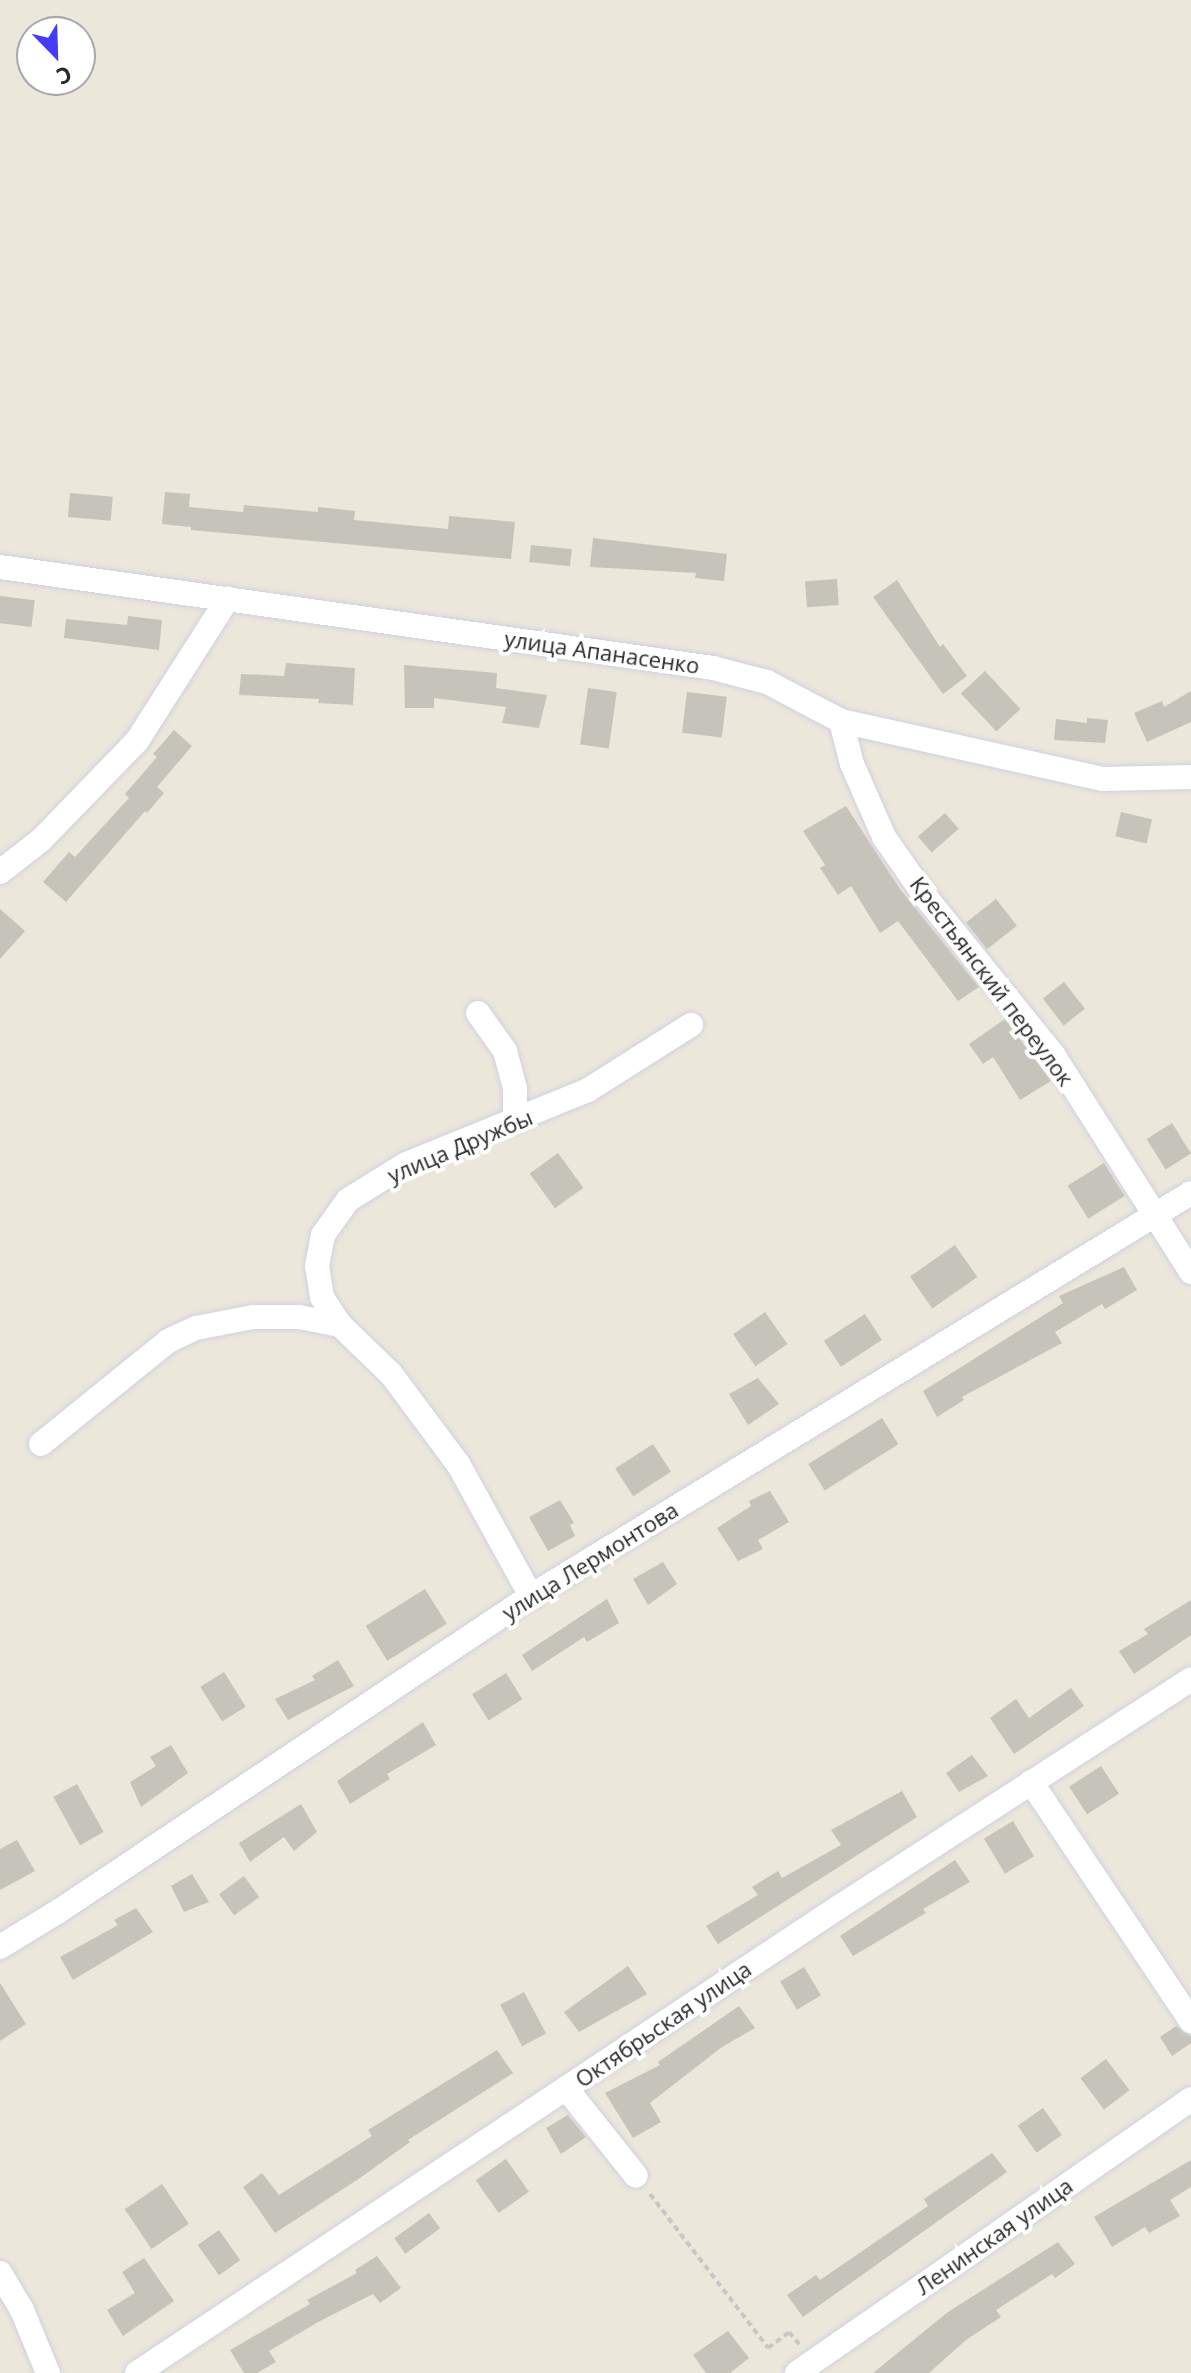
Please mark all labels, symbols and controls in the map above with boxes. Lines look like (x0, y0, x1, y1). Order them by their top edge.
north arrow (16, 16, 96, 96)
text: С (52, 60, 77, 93)
street label: улица Апанасенко (503, 625, 701, 679)
street label: Крестьянский переулок (905, 871, 1079, 1091)
street label: улица Дружбы (384, 1104, 536, 1188)
street label: улица Лермонтова (497, 1496, 683, 1626)
street label: Октябрьская улица (570, 1955, 756, 2093)
street label: Ленинская улица (911, 2172, 1077, 2300)

